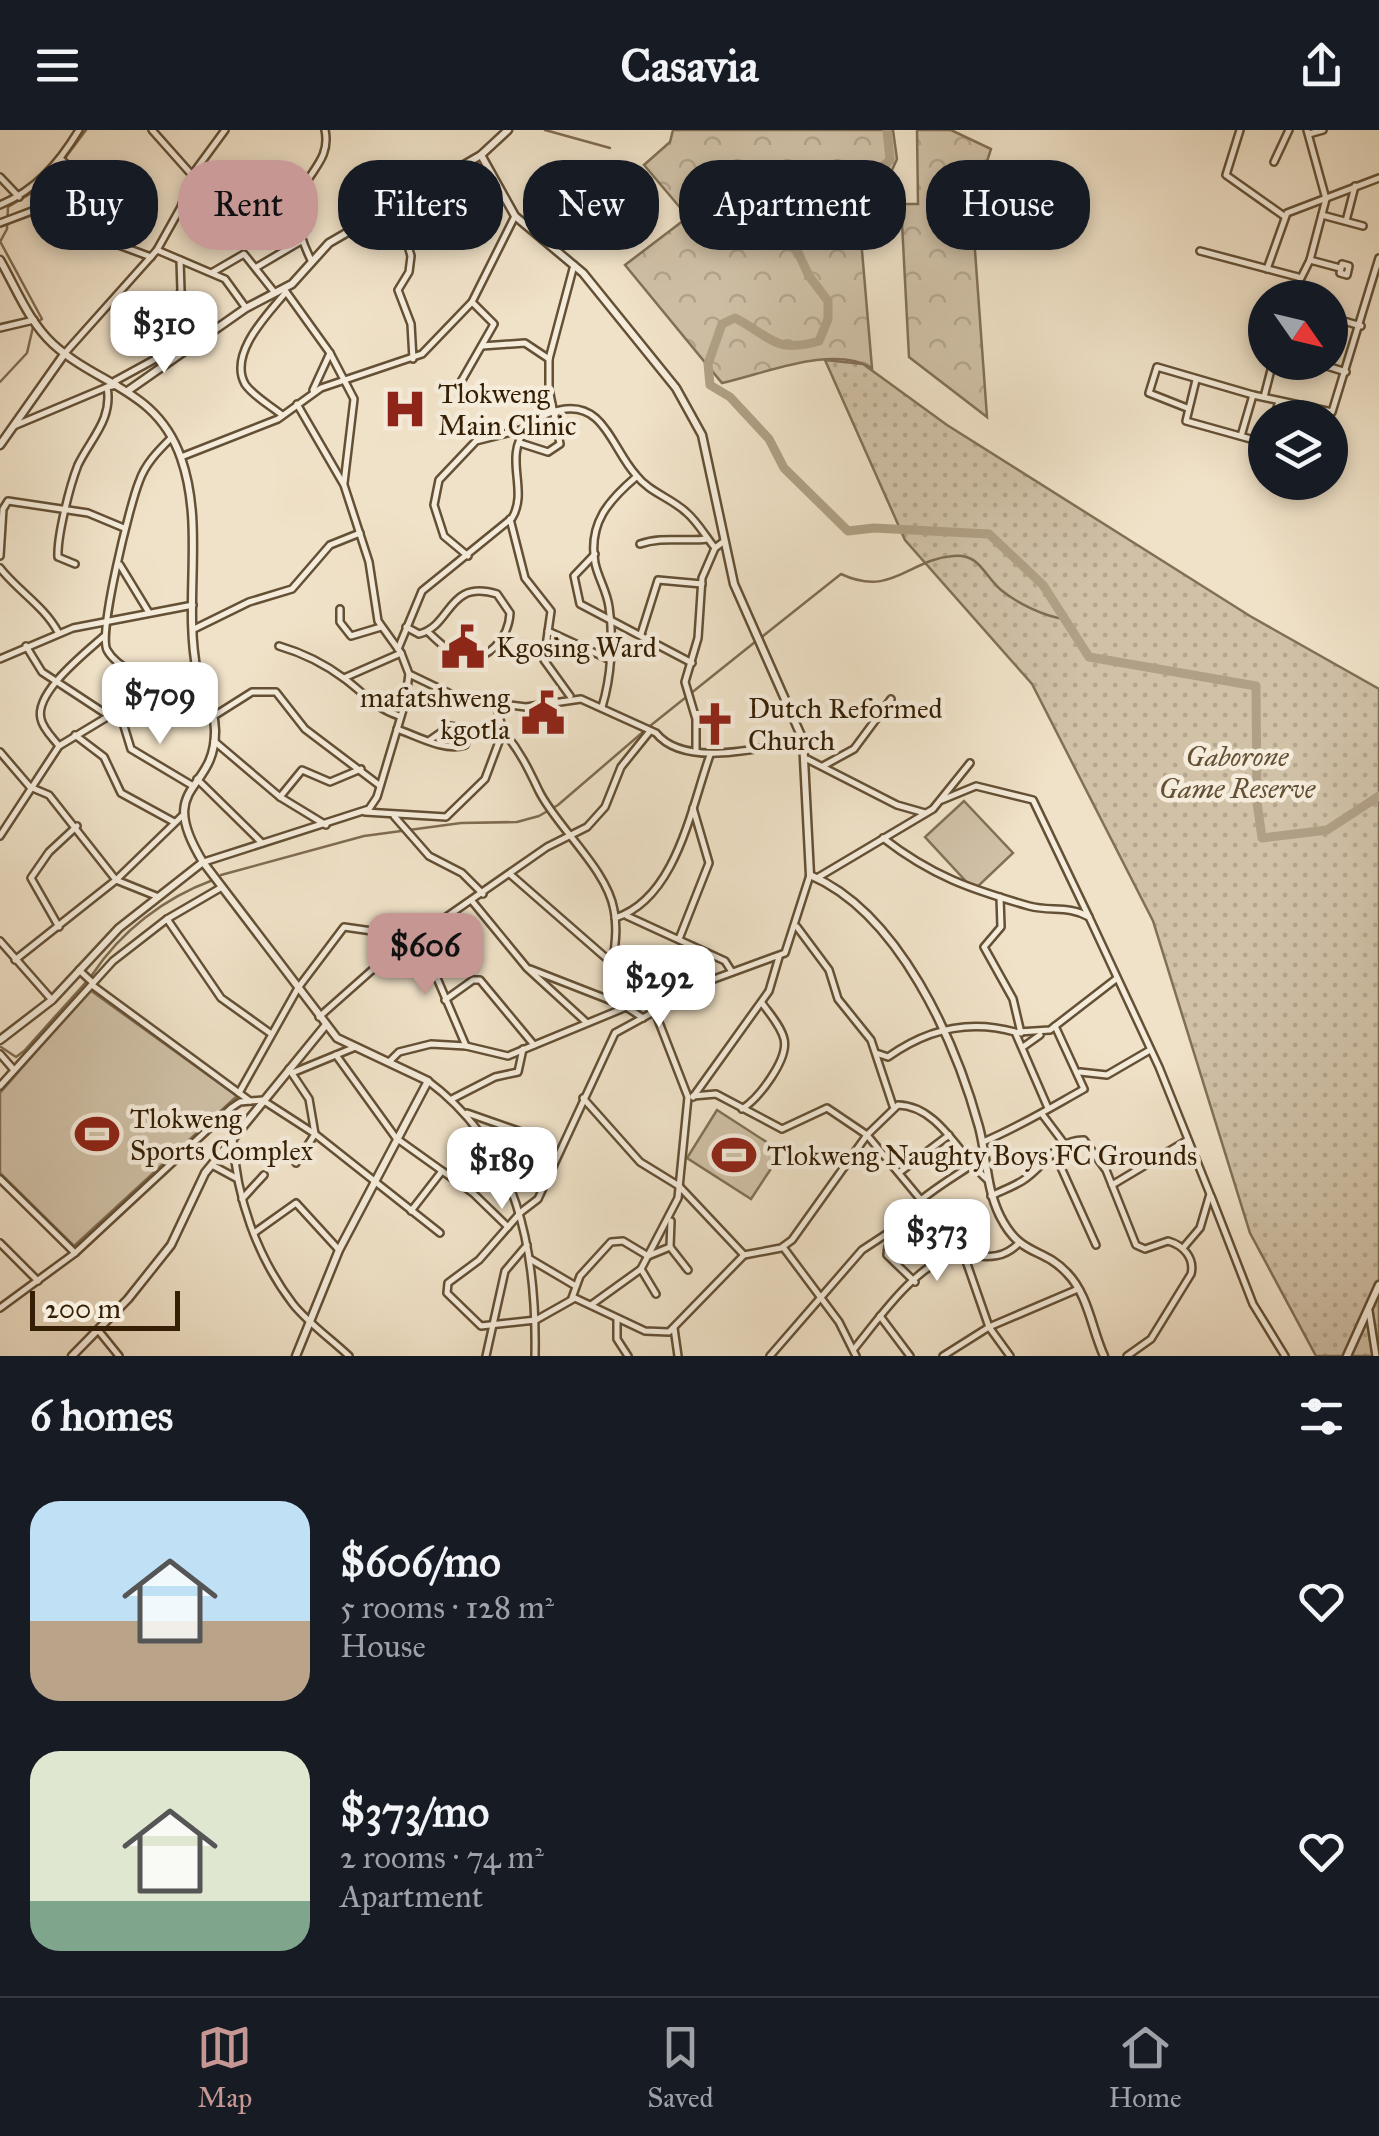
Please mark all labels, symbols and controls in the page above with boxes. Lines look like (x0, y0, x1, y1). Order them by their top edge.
icon: menu (30, 38, 85, 93)
text: Casavia (621, 38, 758, 93)
icon: share (1294, 38, 1349, 93)
chip: Buy (30, 160, 158, 250)
chip: Rent (178, 160, 318, 250)
chip: Filters (338, 160, 503, 250)
chip: New (523, 160, 659, 250)
chip: Apartment (679, 160, 906, 250)
chip: House (926, 160, 1090, 250)
north arrow (1248, 280, 1348, 380)
map controls (1248, 280, 1348, 500)
pin: $310 (105, 291, 223, 376)
text: $310 (132, 304, 196, 343)
place label: Tlokweng Main Clinic (438, 376, 576, 443)
hospital icon: Tlokweng Main Clinic (381, 385, 429, 433)
button: layers (1248, 400, 1348, 500)
public building icon: Kgosing Ward (439, 623, 487, 671)
place label: Kgosing Ward (496, 630, 657, 665)
pin: $709 (101, 662, 219, 747)
text: $709 (124, 675, 196, 714)
place label: mafatshweng kgotla (360, 680, 511, 747)
public building icon: mafatshweng kgotla (519, 689, 567, 737)
place label: Dutch Reformed Church (748, 691, 943, 758)
church icon: Dutch Reformed Church (691, 700, 739, 748)
park label: Gaborone Game Reserve (1159, 739, 1316, 806)
pin: $606 (366, 913, 484, 998)
text: $606 (390, 926, 460, 965)
pin: $292 (600, 945, 718, 1030)
text: $292 (625, 958, 693, 997)
place label: Tlokweng Sports Complex (130, 1101, 314, 1168)
sports icon: Tlokweng Sports Complex (73, 1110, 121, 1158)
pin: $189 (443, 1127, 561, 1212)
sports icon: Tlokweng Naughty Boys FC Grounds (710, 1131, 758, 1179)
place label: Tlokweng Naughty Boys FC Grounds (767, 1138, 1197, 1173)
text: $189 (469, 1140, 535, 1179)
pin: $373 (878, 1199, 996, 1284)
text: $373 (906, 1212, 968, 1251)
scale bar (30, 1286, 180, 1330)
text: 200 m (45, 1291, 121, 1326)
icon: filters (1294, 1389, 1349, 1444)
text: 6 homes (30, 1390, 173, 1442)
text: $606/mo (340, 1536, 501, 1588)
icon: home (110, 1541, 230, 1661)
icon: heart (1294, 1574, 1349, 1629)
text: 5 rooms · 128 m² (340, 1588, 554, 1627)
text: House (340, 1627, 426, 1666)
text: $373/mo (340, 1786, 489, 1838)
icon: home (110, 1791, 230, 1911)
icon: heart (1294, 1824, 1349, 1879)
text: 2 rooms · 74 m² (340, 1838, 544, 1877)
text: Apartment (340, 1877, 483, 1916)
tab: Map (197, 2020, 252, 2115)
tab: Saved (647, 2020, 714, 2115)
tab: Home (1108, 2020, 1182, 2115)

